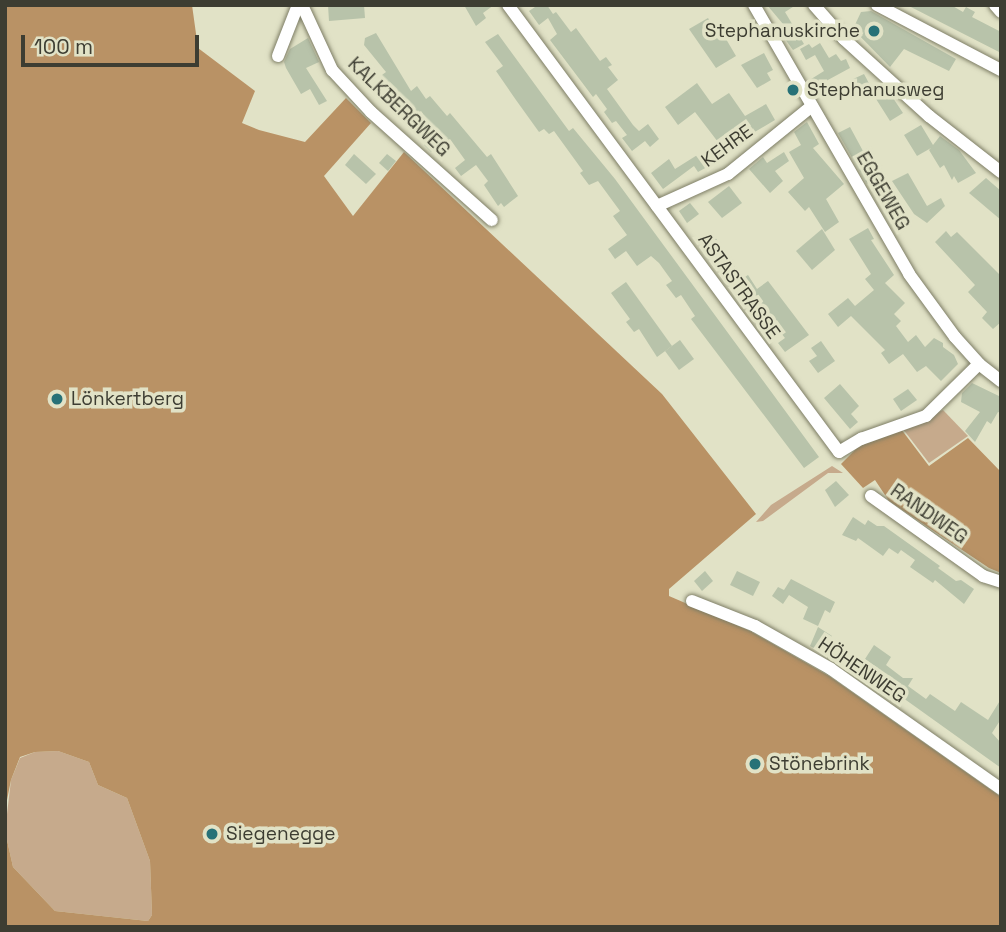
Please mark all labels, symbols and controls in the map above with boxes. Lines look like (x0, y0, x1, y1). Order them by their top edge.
place label: Stephanuskirche (705, 20, 860, 42)
scale bar (24, 21, 203, 65)
marker: Stephanuskirche (866, 23, 882, 39)
text: 100 m (34, 33, 93, 60)
street label: KALKBERGWEG (343, 53, 455, 161)
place label: Stephanusweg (807, 79, 945, 101)
marker: Stephanusweg (785, 82, 801, 98)
street label: KEHRE (697, 120, 757, 172)
street label: EGGEWEG (852, 148, 914, 234)
street label: ASTASTRASSE (693, 229, 785, 343)
place label: Lönkertberg (71, 388, 184, 410)
marker: Lönkertberg (49, 391, 65, 407)
street label: RANDWEG (886, 479, 972, 549)
street label: HÖHENWEG (814, 632, 910, 708)
place label: Stönebrink (769, 753, 870, 775)
marker: Stönebrink (747, 756, 763, 772)
place label: Siegenegge (226, 823, 336, 845)
marker: Siegenegge (204, 826, 220, 842)

